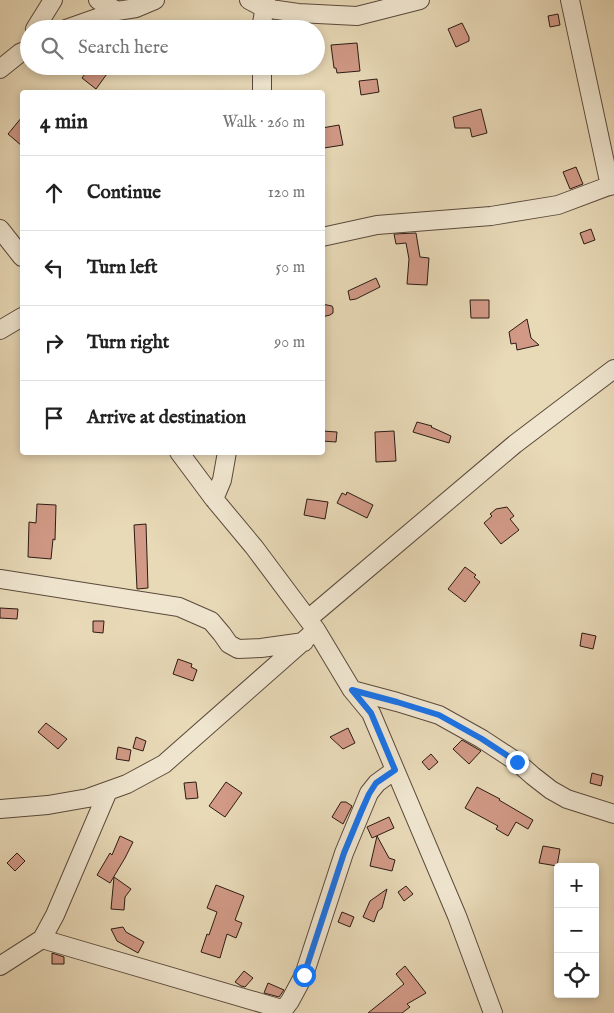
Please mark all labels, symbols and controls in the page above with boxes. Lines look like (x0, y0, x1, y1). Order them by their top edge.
search box (20, 20, 325, 75)
icon: search (38, 34, 66, 62)
text: Search here (78, 36, 169, 60)
text: 4 min (40, 109, 88, 136)
text: Walk · 260 m (222, 113, 305, 133)
icon: ahead (40, 179, 68, 207)
text: Continue (87, 181, 161, 205)
text: 120 m (268, 183, 305, 203)
icon: left (40, 254, 68, 282)
text: Turn left (87, 256, 158, 280)
text: 50 m (276, 258, 305, 278)
icon: right (40, 329, 68, 357)
text: Turn right (87, 331, 169, 355)
text: 90 m (274, 333, 305, 353)
icon: arrive (40, 404, 68, 432)
text: Arrive at destination (87, 406, 246, 430)
route end (506, 751, 529, 774)
map controls (554, 863, 599, 998)
button: + (554, 863, 599, 908)
button: − (554, 908, 599, 953)
button: locate (554, 953, 599, 998)
route start (293, 964, 316, 987)

